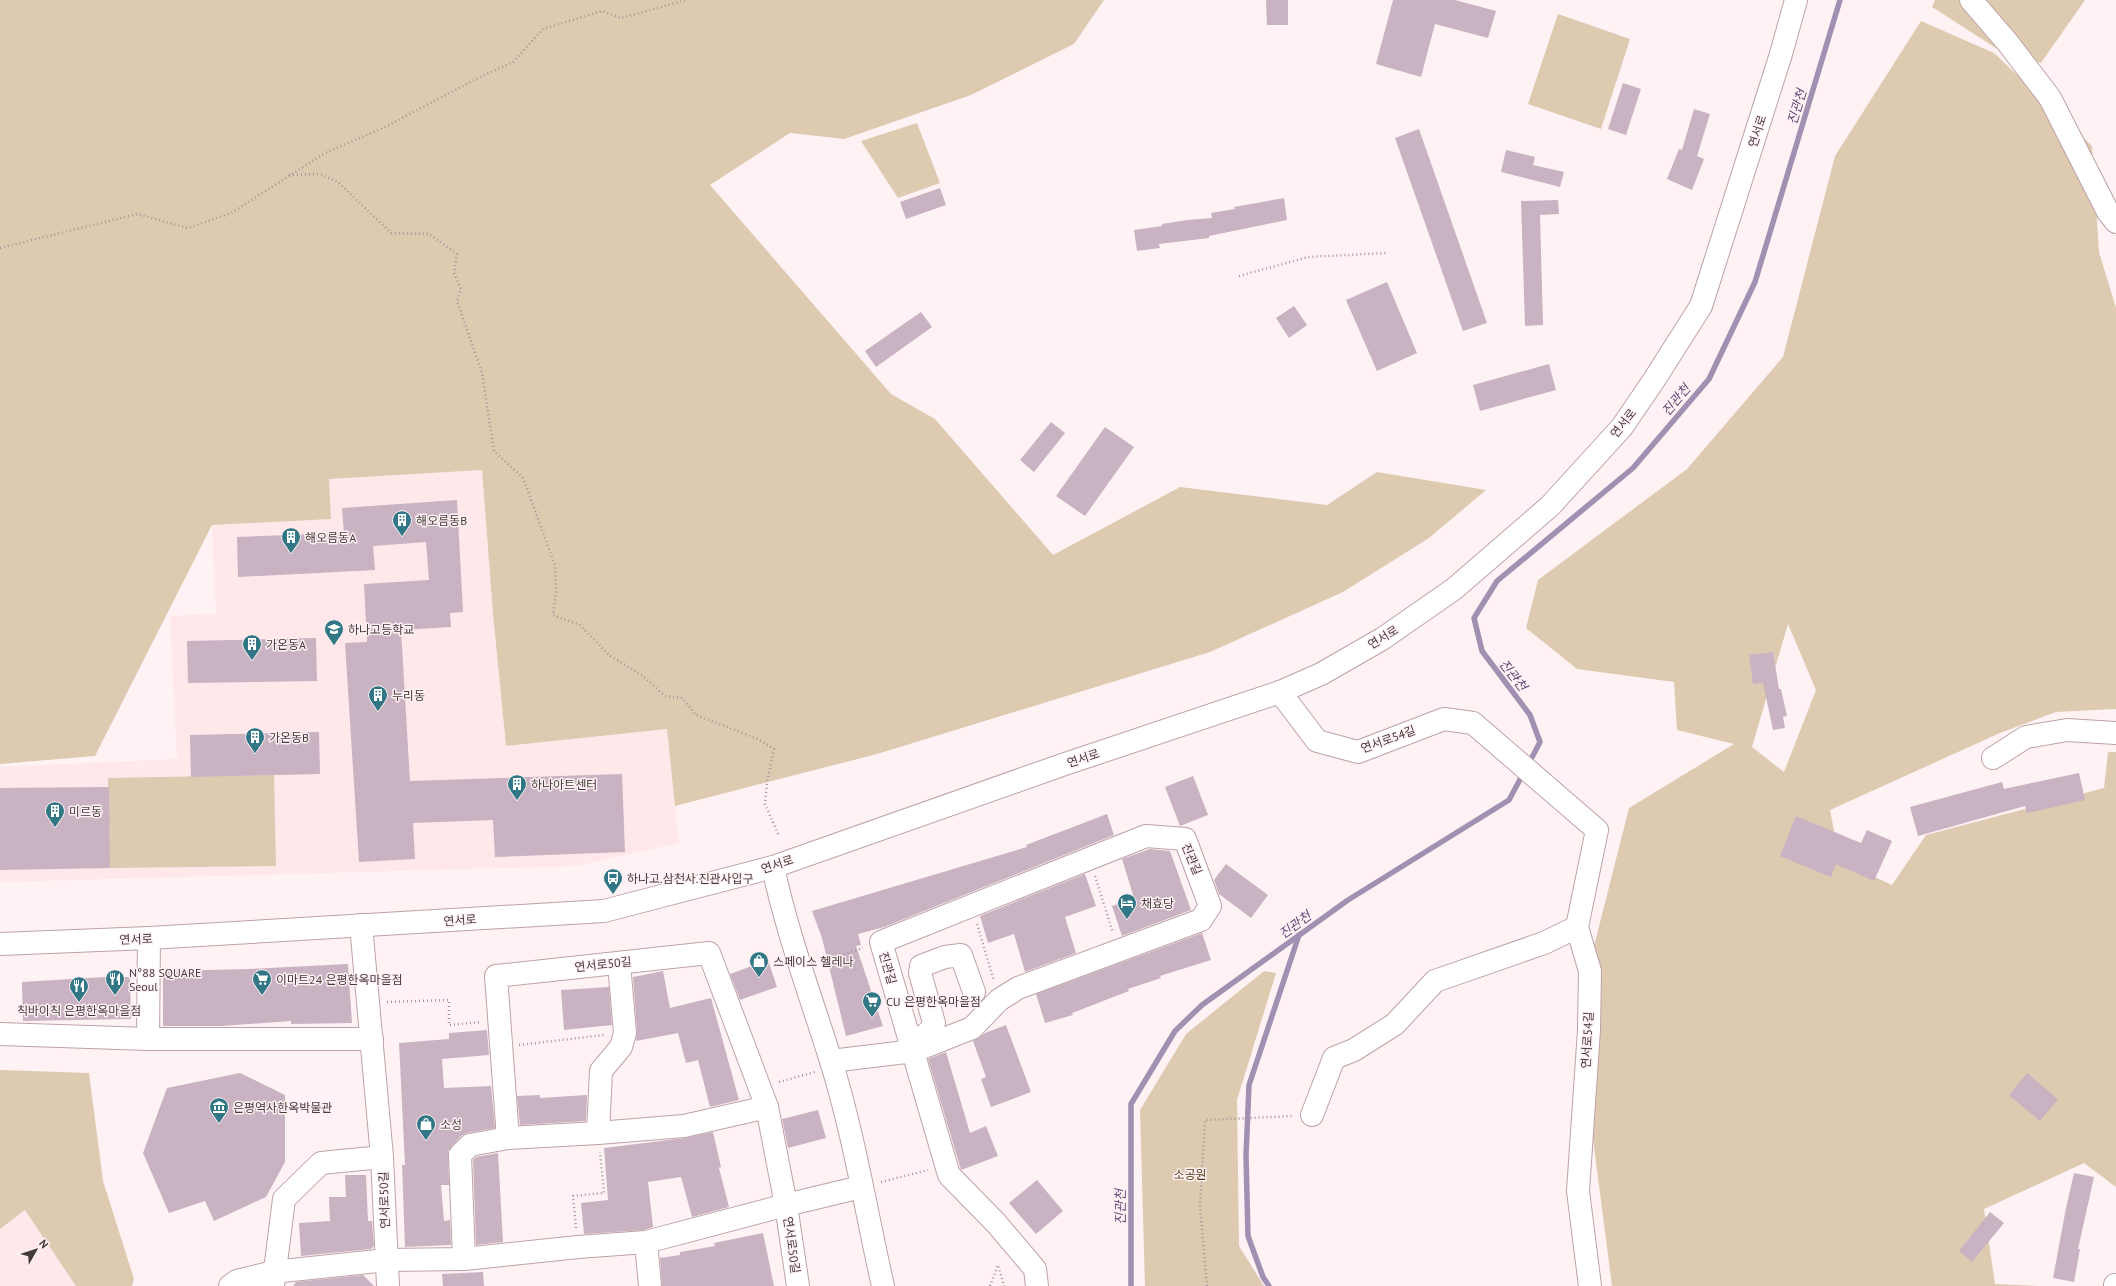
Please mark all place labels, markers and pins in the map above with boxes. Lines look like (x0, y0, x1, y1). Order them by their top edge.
building icon: 해오름동B (391, 509, 413, 537)
place label: 해오름동B (416, 513, 467, 528)
building icon: 해오름동A (280, 526, 302, 554)
place label: 해오름동A (305, 530, 356, 545)
school or university icon: 하나고등학교 (323, 618, 345, 646)
place label: 하나고등학교 (348, 622, 414, 637)
building icon: 가온동A (241, 633, 263, 661)
place label: 가온동A (266, 637, 306, 652)
building icon: 누리동 (367, 684, 389, 712)
place label: 누리동 (392, 688, 425, 703)
building icon: 가온동B (244, 726, 266, 754)
place label: 가온동B (269, 730, 309, 745)
building icon: 하나아트센터 (506, 773, 528, 801)
place label: 하나아트센터 (531, 777, 597, 792)
building icon: 미르동 (44, 800, 66, 828)
place label: 미르동 (69, 804, 102, 819)
bus stop icon: 하나고.삼천사.진관사입구 (602, 867, 624, 895)
place label: 하나고.삼천사.진관사입구 (627, 871, 754, 886)
hotel icon: 채효당 (1116, 892, 1138, 920)
place label: 채효당 (1141, 896, 1174, 911)
shop icon: 스페이스 헬레나 (748, 950, 770, 978)
place label: 스페이스 헬레나 (773, 954, 854, 969)
place label: N°88 SQUARE Seoul (129, 965, 201, 994)
restaurant icon: N°88 SQUARE Seoul (104, 968, 126, 996)
supermarket icon: 이마트24 은평한옥마을점 (251, 968, 273, 996)
place label: 이마트24 은평한옥마을점 (276, 972, 403, 987)
restaurant icon: 칙바이칙 은평한옥마을점 (68, 975, 90, 1003)
supermarket icon: CU 은평한옥마을점 (861, 990, 883, 1018)
place label: CU 은평한옥마을점 (886, 994, 981, 1009)
place label: 칙바이칙 은평한옥마을점 (17, 1003, 141, 1018)
museum icon: 은평역사한옥박물관 (208, 1096, 230, 1124)
place label: 은평역사한옥박물관 (233, 1100, 332, 1115)
shop icon: 소성 (415, 1113, 437, 1141)
place label: 소성 (440, 1117, 462, 1132)

